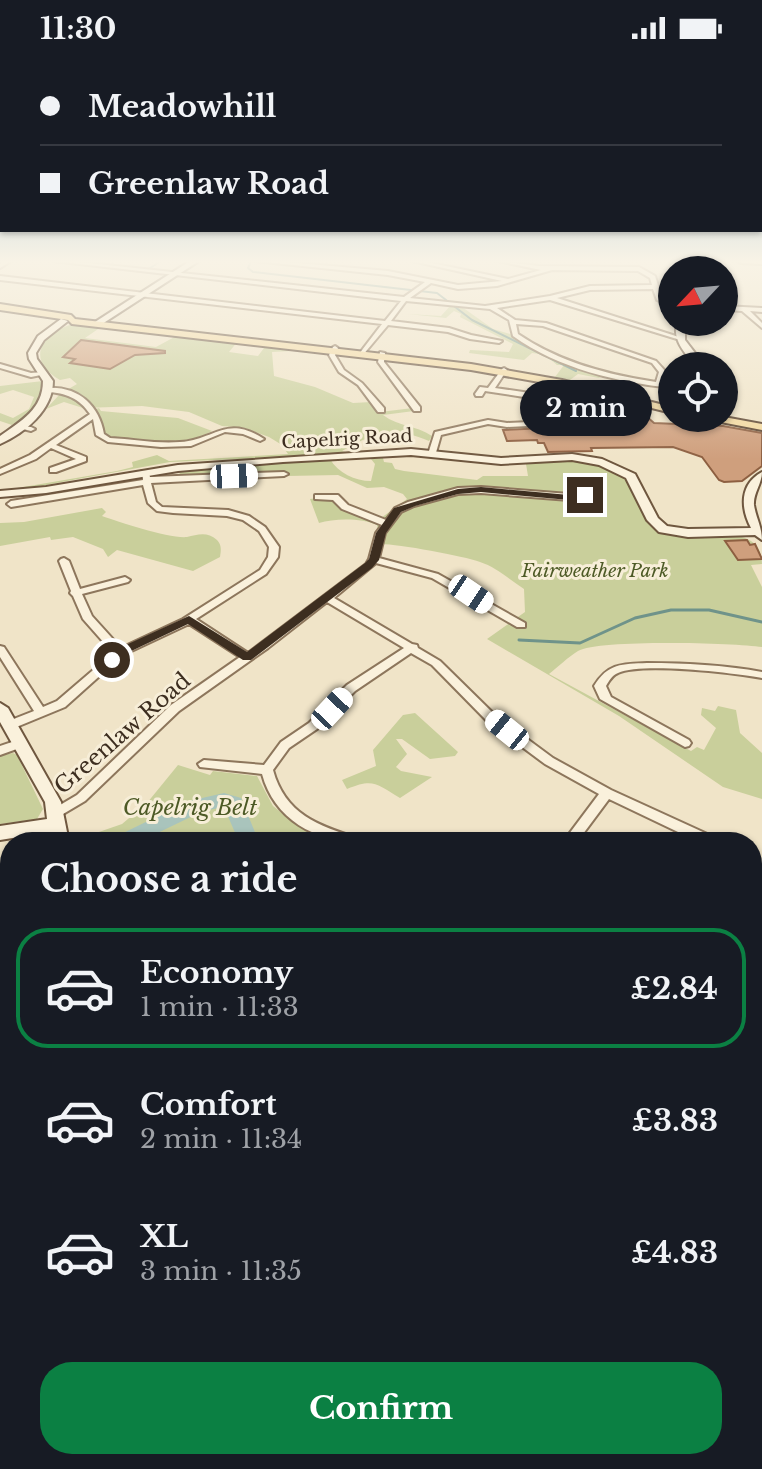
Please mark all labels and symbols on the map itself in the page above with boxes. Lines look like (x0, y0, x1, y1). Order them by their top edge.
north arrow (658, 256, 738, 336)
callout: 2 min (519, 379, 651, 435)
street label: Capelrig Road (281, 425, 413, 453)
car (210, 463, 258, 489)
route end (567, 477, 603, 513)
park label: Fairweather Park (520, 560, 669, 582)
car (444, 571, 498, 617)
route start (94, 642, 130, 678)
street label: Greenlaw Road (49, 667, 196, 800)
car (307, 683, 357, 735)
car (481, 706, 533, 754)
park label: Capelrig Belt (123, 794, 257, 821)

